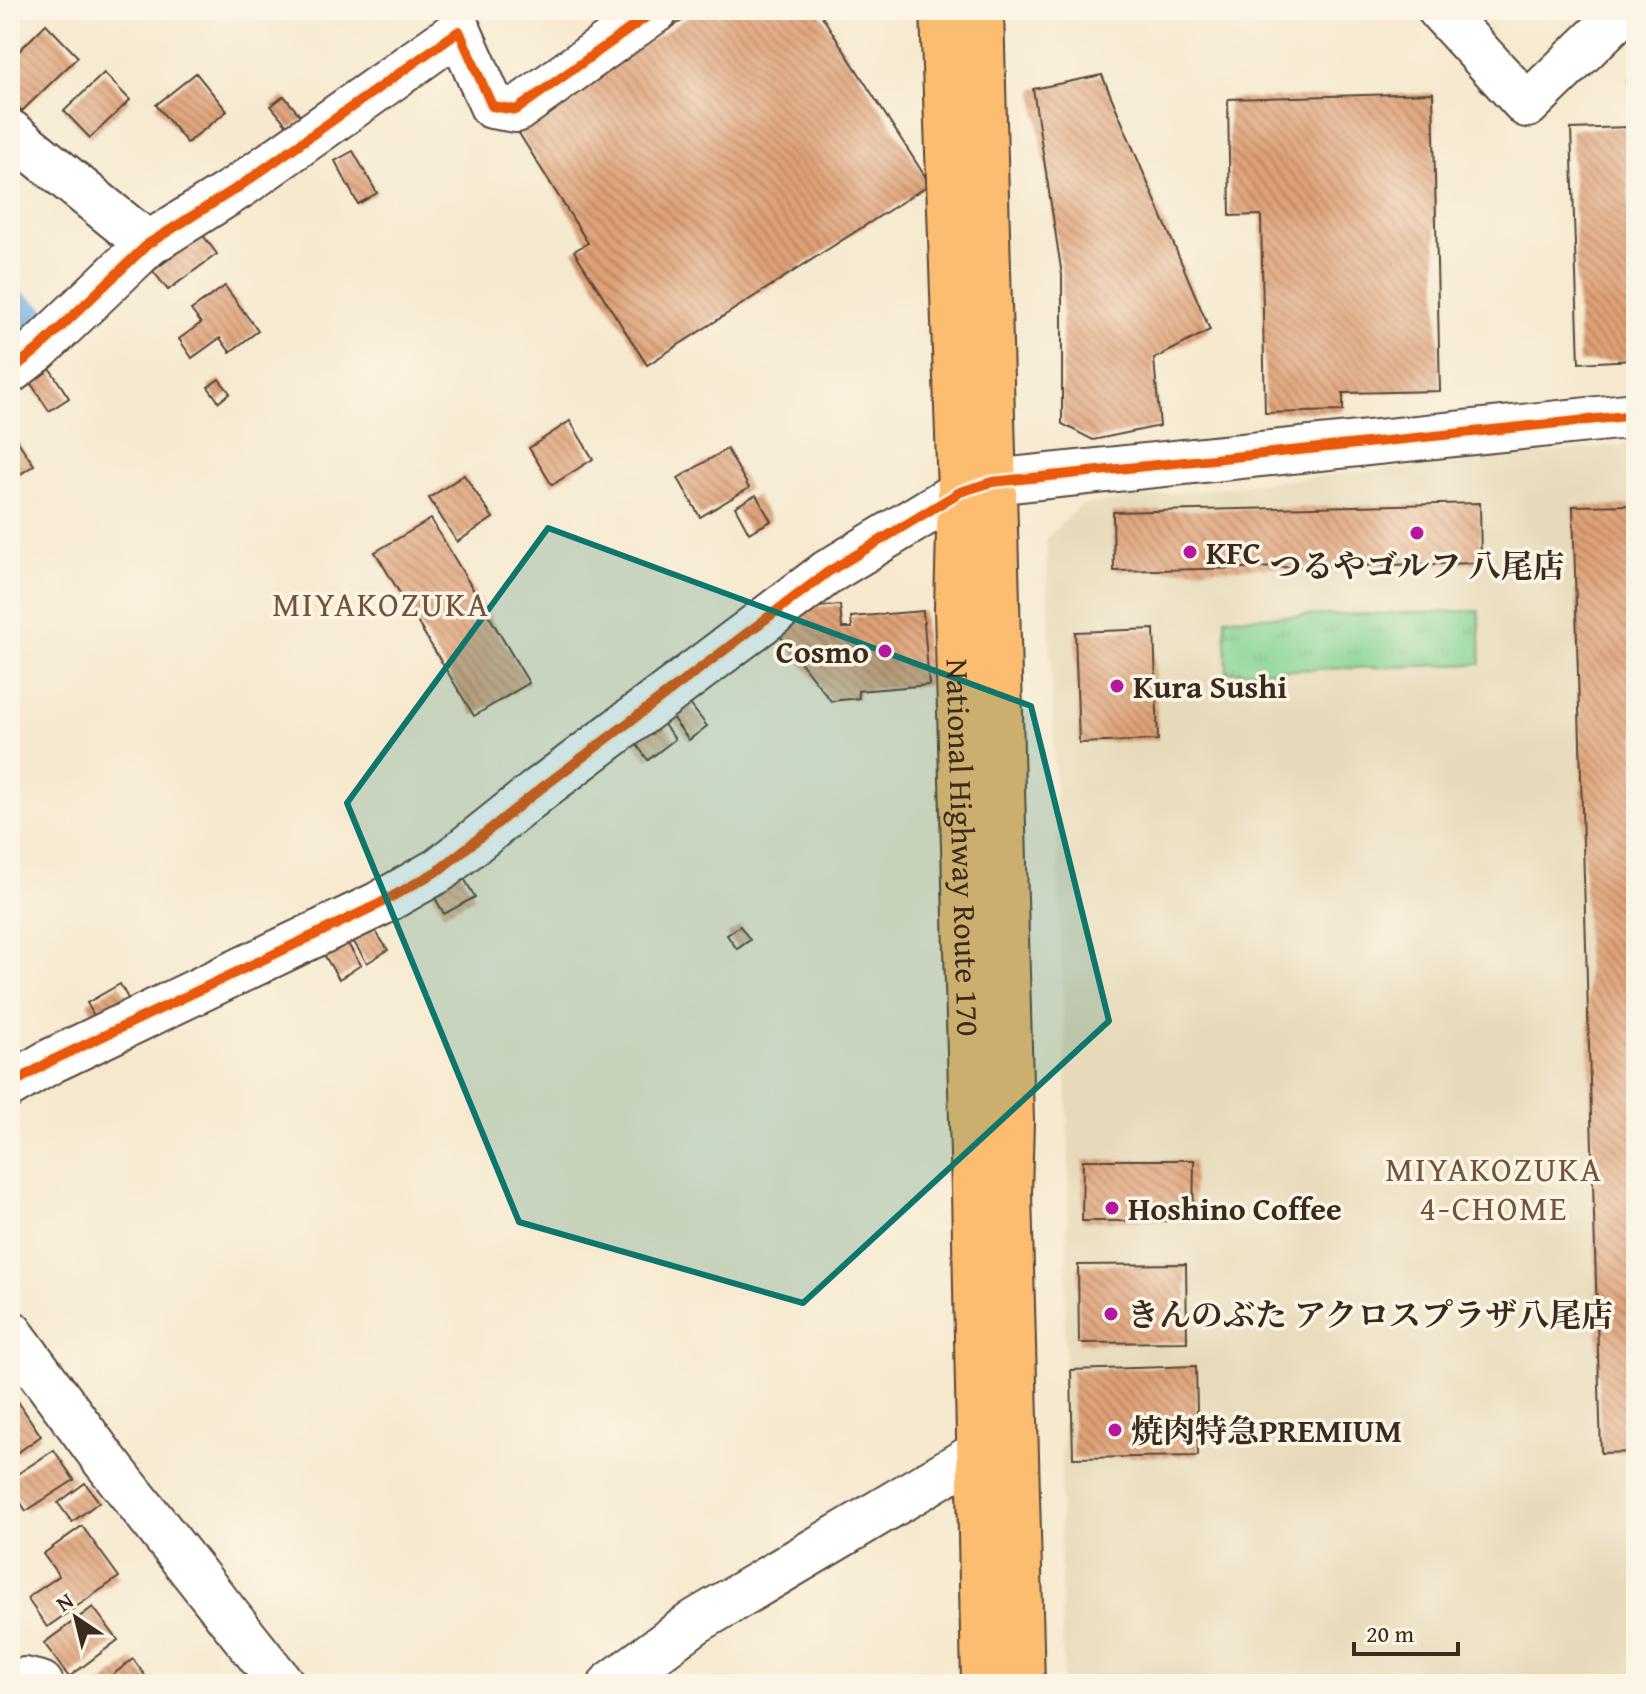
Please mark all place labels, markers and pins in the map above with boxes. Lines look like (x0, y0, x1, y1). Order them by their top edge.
marker: つるやゴルフ 八尾店 (1408, 524, 1426, 542)
place label: KFC (1206, 529, 1261, 576)
place label: つるやゴルフ 八尾店 (1269, 542, 1565, 589)
marker: KFC (1181, 543, 1199, 561)
place label: Cosmo (776, 628, 869, 675)
marker: Cosmo (876, 642, 894, 660)
place label: Kura Sushi (1133, 663, 1287, 710)
marker: Kura Sushi (1108, 677, 1126, 695)
place label: Hoshino Coffee (1128, 1185, 1342, 1232)
marker: Hoshino Coffee (1103, 1199, 1121, 1217)
place label: きんのぶた アクロスプラザ八尾店 (1127, 1291, 1613, 1338)
marker: きんのぶた アクロスプラザ八尾店 (1102, 1305, 1120, 1323)
place label: 焼肉特急PREMIUM (1131, 1407, 1402, 1454)
marker: 焼肉特急PREMIUM (1106, 1421, 1124, 1439)

